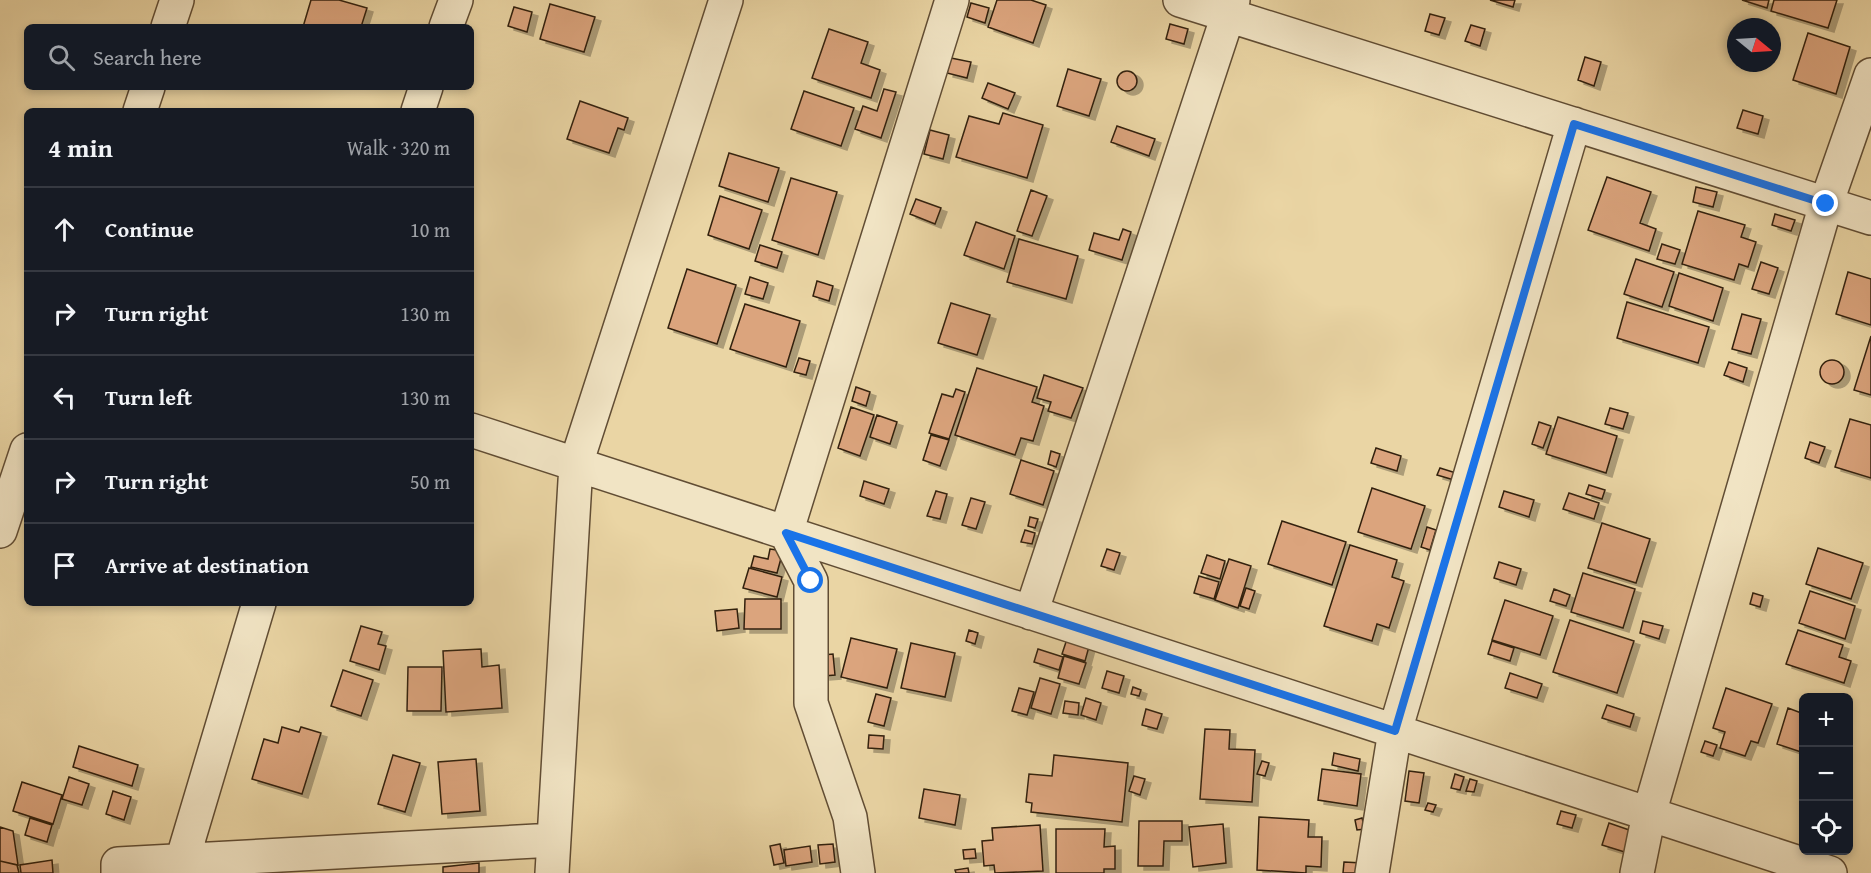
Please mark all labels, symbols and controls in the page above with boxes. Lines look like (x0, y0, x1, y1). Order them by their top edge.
north arrow (1727, 18, 1781, 72)
search box (24, 24, 474, 90)
icon: search (45, 41, 78, 74)
text: Search here (93, 41, 202, 73)
text: 4 min (48, 128, 113, 167)
text: Walk · 320 m (347, 133, 450, 162)
route end (1812, 190, 1838, 216)
icon: ahead (48, 213, 81, 246)
text: Continue (105, 213, 194, 245)
text: 10 m (410, 215, 450, 244)
icon: right (48, 297, 81, 330)
text: Turn right (105, 297, 208, 329)
text: 130 m (400, 299, 450, 328)
icon: left (48, 381, 81, 414)
text: Turn left (105, 381, 192, 413)
text: 130 m (400, 383, 450, 412)
icon: right (48, 465, 81, 498)
text: Turn right (105, 465, 208, 497)
text: 50 m (410, 467, 450, 496)
icon: arrive (48, 549, 81, 582)
text: Arrive at destination (105, 549, 309, 581)
route start (797, 567, 823, 593)
map controls (1799, 693, 1853, 855)
button: + (1799, 693, 1853, 747)
button: − (1799, 747, 1853, 801)
button: locate (1799, 801, 1853, 855)

